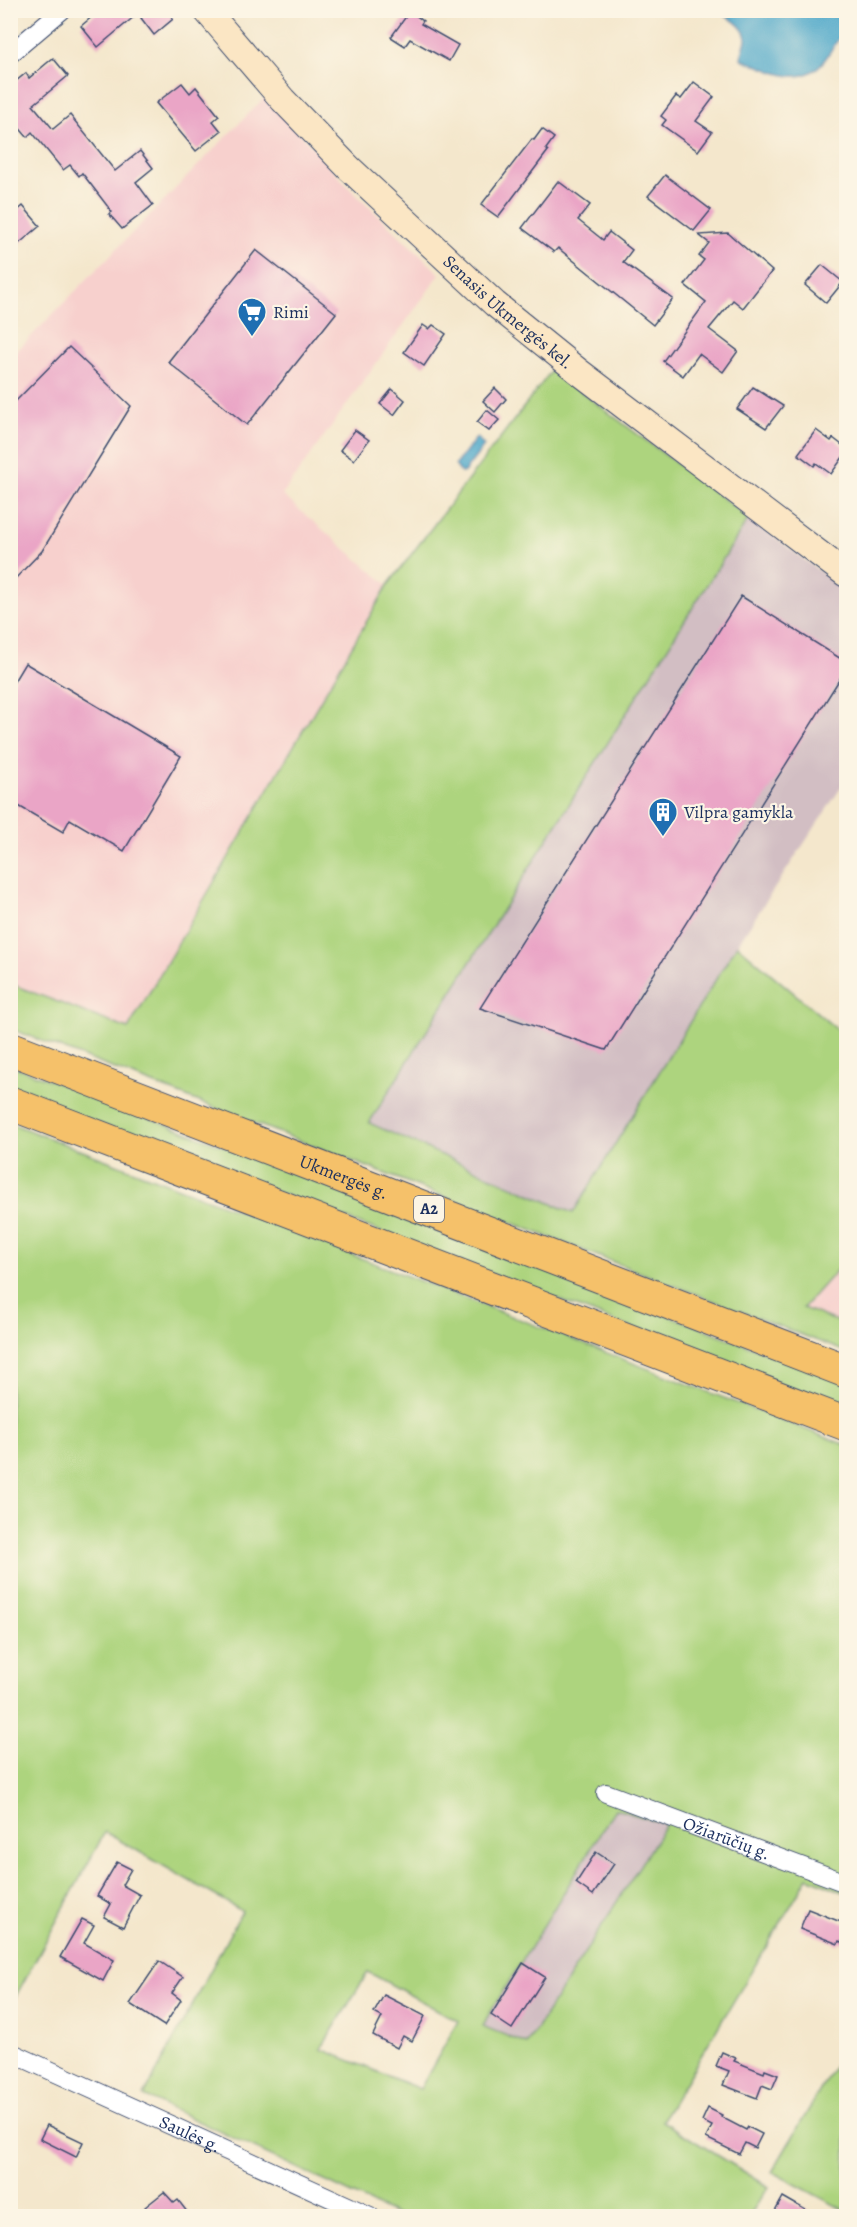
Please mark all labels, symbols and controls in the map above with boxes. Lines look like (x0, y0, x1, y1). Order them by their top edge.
street label: Senasis Ukmergės kel. (438, 250, 578, 375)
supermarket icon: Rimi (236, 296, 268, 338)
place label: Rimi (273, 300, 309, 324)
building icon: Vilpra gamykla (647, 796, 679, 838)
place label: Vilpra gamykla (683, 800, 794, 824)
street label: Ukmergės g. (296, 1149, 392, 1205)
road number: A2 (414, 1196, 444, 1222)
street label: Ožiarūčių g. (680, 1811, 774, 1866)
street label: Saulės g. (156, 2110, 225, 2159)

